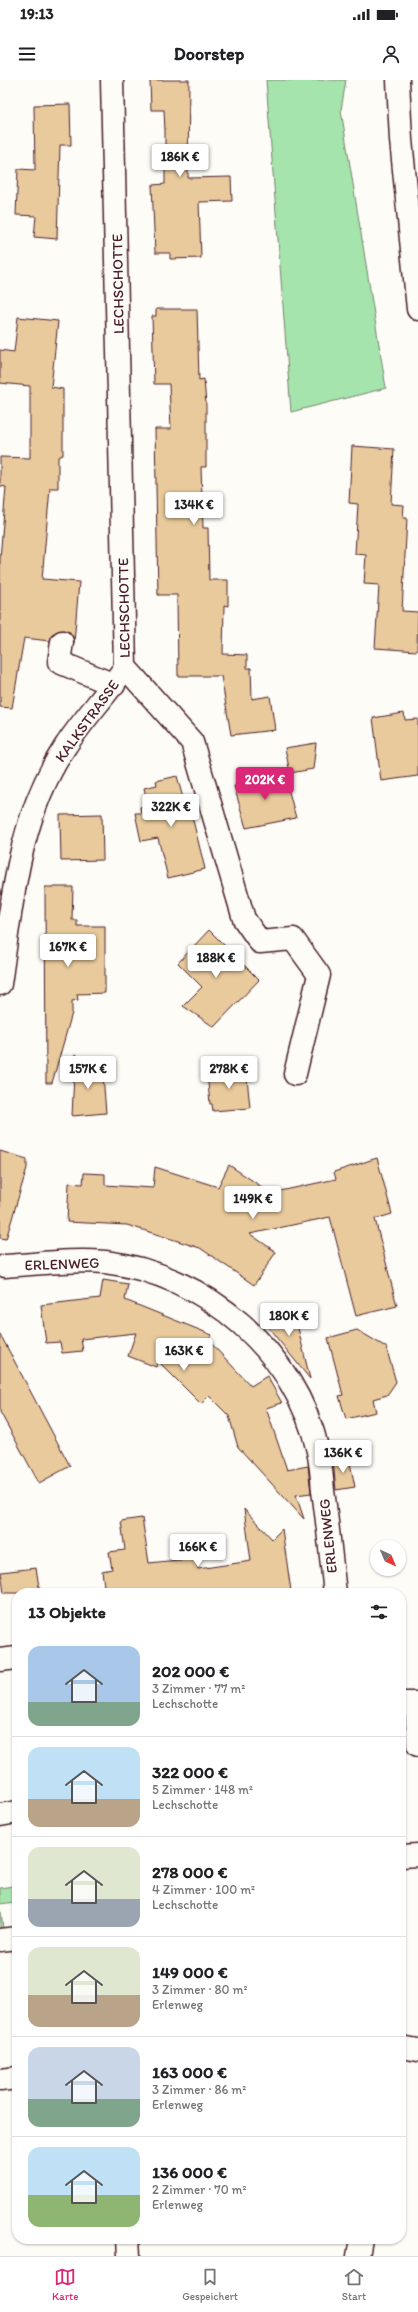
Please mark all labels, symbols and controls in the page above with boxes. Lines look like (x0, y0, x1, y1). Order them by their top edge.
text: 19:13 (20, 5, 54, 23)
icon: menu (16, 43, 38, 65)
text: Doorstep (174, 43, 244, 65)
icon: person (380, 43, 402, 65)
pin: 186K € (147, 144, 213, 178)
text: 186K € (161, 149, 199, 164)
street label: LECHSCHOTTE (108, 234, 128, 334)
pin: 134K € (161, 492, 227, 526)
text: 134K € (174, 497, 214, 512)
street label: LECHSCHOTTE (114, 558, 134, 658)
street label: KALKSTRASSE (51, 676, 123, 766)
pin: 202K € (232, 767, 298, 801)
text: 202K € (245, 772, 285, 787)
pin: 322K € (138, 794, 204, 828)
text: 322K € (151, 799, 191, 814)
pin: 167K € (35, 934, 101, 968)
text: 167K € (49, 939, 87, 954)
pin: 188K € (183, 945, 249, 979)
text: 188K € (197, 950, 235, 965)
pin: 157K € (55, 1056, 121, 1090)
pin: 278K € (196, 1056, 262, 1090)
text: 157K € (69, 1061, 107, 1076)
text: 278K € (209, 1061, 249, 1076)
pin: 149K € (220, 1186, 286, 1220)
text: 149K € (233, 1191, 273, 1206)
street label: ERLENWEG (24, 1254, 100, 1274)
pin: 180K € (256, 1303, 322, 1337)
text: 180K € (269, 1308, 309, 1323)
pin: 163K € (151, 1338, 217, 1372)
text: 163K € (165, 1343, 203, 1358)
pin: 136K € (310, 1440, 376, 1474)
text: 136K € (324, 1445, 362, 1460)
street label: ERLENWEG (315, 1498, 341, 1574)
pin: 166K € (165, 1534, 231, 1568)
text: 166K € (179, 1539, 217, 1554)
north arrow (370, 1540, 406, 1576)
map controls (370, 1540, 406, 1576)
icon: filters (368, 1601, 390, 1623)
text: 13 Objekte (28, 1602, 106, 1622)
text: 202 000 € (152, 1661, 229, 1681)
icon: home (60, 1662, 108, 1710)
text: 3 Zimmer · 77 m² (152, 1681, 245, 1696)
text: Lechschotte (152, 1696, 218, 1711)
text: 322 000 € (152, 1762, 228, 1782)
icon: home (60, 1763, 108, 1811)
text: 5 Zimmer · 148 m² (152, 1782, 253, 1797)
text: Lechschotte (152, 1797, 218, 1812)
text: 278 000 € (152, 1862, 227, 1882)
icon: home (60, 1863, 108, 1911)
text: 4 Zimmer · 100 m² (152, 1882, 255, 1897)
text: Lechschotte (152, 1897, 218, 1912)
text: 149 000 € (152, 1962, 228, 1982)
icon: home (60, 1963, 108, 2011)
text: 3 Zimmer · 80 m² (152, 1982, 248, 1997)
text: Erlenweg (152, 1997, 203, 2012)
text: 163 000 € (152, 2062, 227, 2082)
icon: home (60, 2063, 108, 2111)
text: 3 Zimmer · 86 m² (152, 2082, 246, 2097)
text: Erlenweg (152, 2097, 203, 2112)
text: 136 000 € (152, 2162, 227, 2182)
icon: home (60, 2163, 108, 2211)
text: 2 Zimmer · 70 m² (152, 2182, 247, 2197)
text: Erlenweg (152, 2197, 203, 2212)
tab: Karte (52, 2266, 78, 2303)
tab: Gespeichert (182, 2266, 238, 2303)
tab: Start (342, 2266, 366, 2303)

